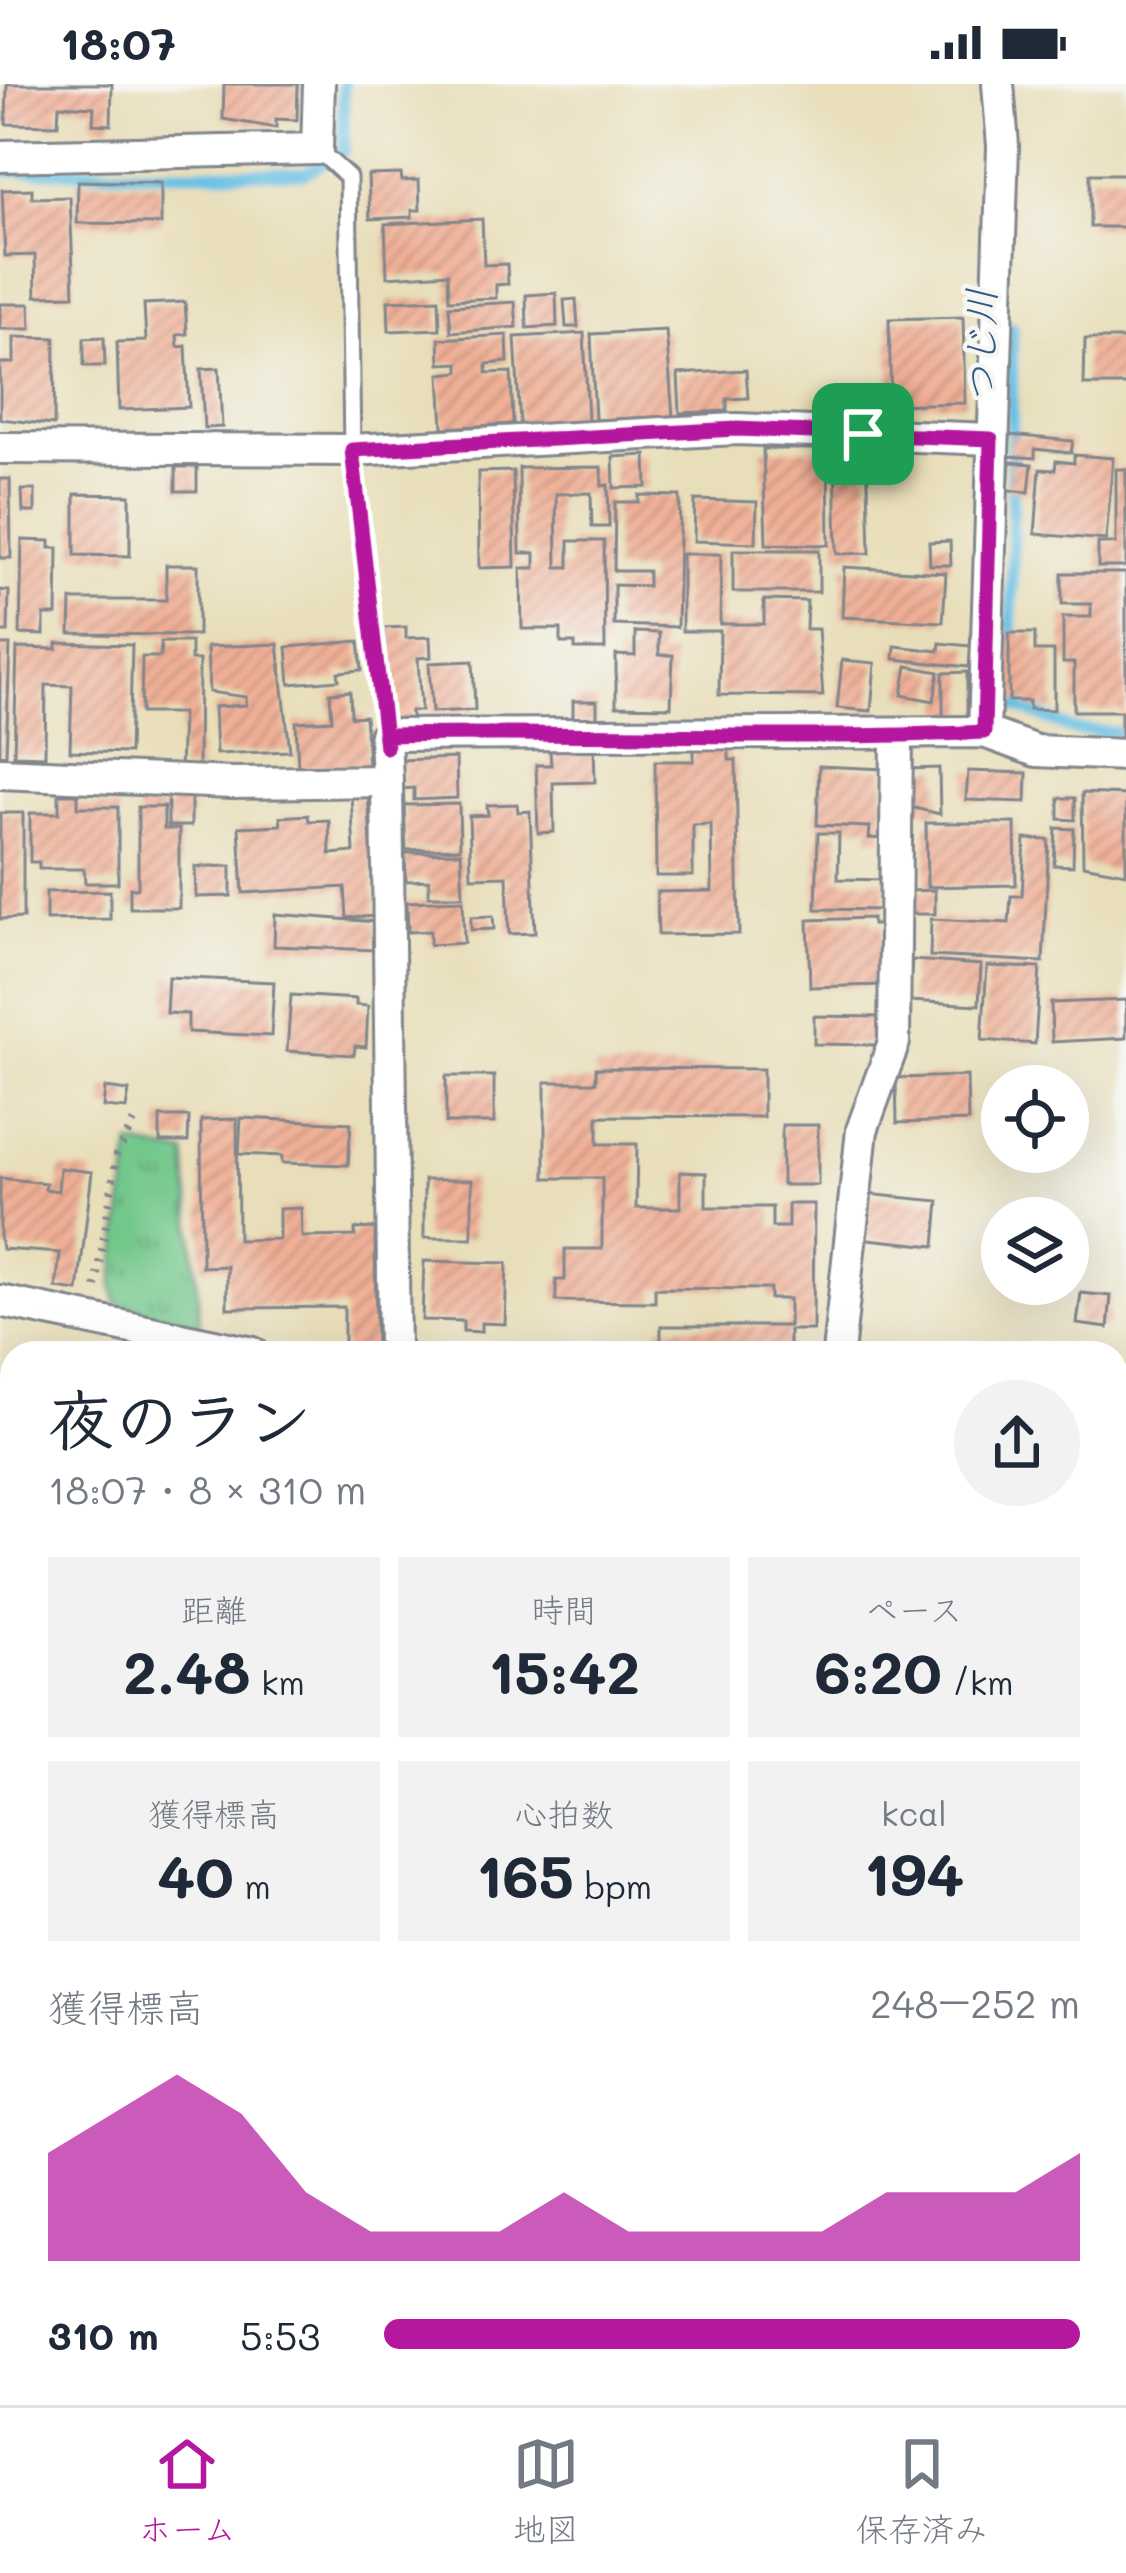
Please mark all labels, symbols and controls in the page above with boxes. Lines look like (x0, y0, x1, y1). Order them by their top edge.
text: 18:07 (60, 13, 176, 71)
water label: つじ川 (954, 287, 1005, 405)
pin (812, 383, 914, 485)
icon: arrive (830, 401, 896, 467)
map controls (981, 1065, 1089, 1305)
button: locate (981, 1065, 1089, 1173)
button: layers (981, 1197, 1089, 1305)
text: 夜のラン (48, 1375, 312, 1461)
button: share (954, 1380, 1080, 1506)
text: 18:07 · 8 × 310 m (48, 1463, 366, 1514)
text: 距離 (181, 1587, 247, 1630)
text: 時間 (531, 1587, 597, 1630)
text: ペース (865, 1587, 963, 1630)
text: 2.48 (123, 1632, 250, 1710)
text: 15:42 (488, 1632, 640, 1710)
text: 6:20 (814, 1632, 942, 1710)
text: km (250, 1660, 305, 1703)
text: /km (942, 1660, 1014, 1703)
text: 獲得標高 (148, 1791, 280, 1834)
text: 心拍数 (515, 1791, 614, 1834)
text: kcal (881, 1791, 947, 1834)
text: 194 (864, 1834, 964, 1912)
text: 40 (157, 1836, 234, 1914)
text: 165 (476, 1836, 574, 1914)
text: m (234, 1864, 271, 1907)
text: bpm (574, 1864, 652, 1907)
text: 248–252 m (870, 1977, 1080, 2028)
text: 獲得標高 (48, 1981, 204, 2032)
text: 310 m (48, 2309, 159, 2360)
text: 5:53 (240, 2309, 320, 2360)
tab: ホーム (138, 2431, 236, 2551)
tab: 地図 (513, 2431, 579, 2551)
tab: 保存済み (856, 2431, 988, 2551)

